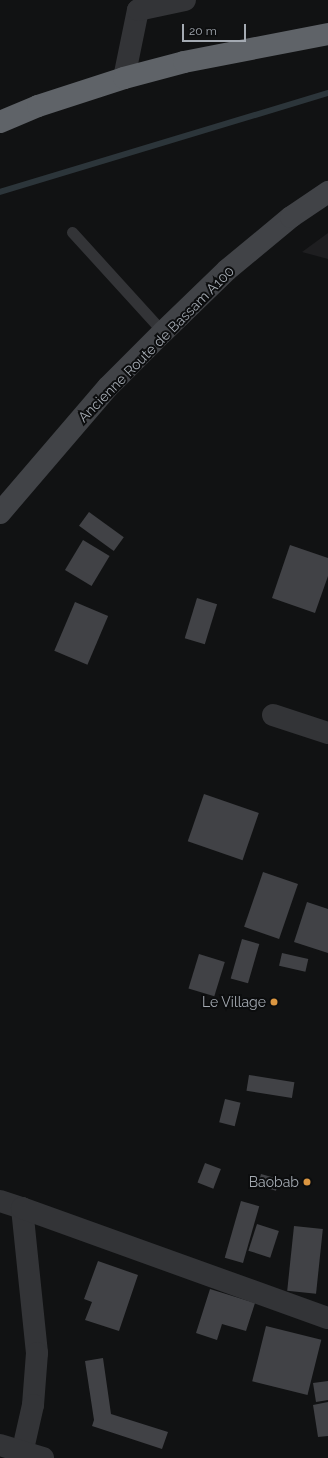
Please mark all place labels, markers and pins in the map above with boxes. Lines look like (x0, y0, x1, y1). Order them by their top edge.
place label: Le Village (202, 994, 266, 1010)
marker: Le Village (269, 997, 279, 1007)
place label: Baobab (249, 1174, 299, 1190)
marker: Baobab (302, 1177, 312, 1187)

